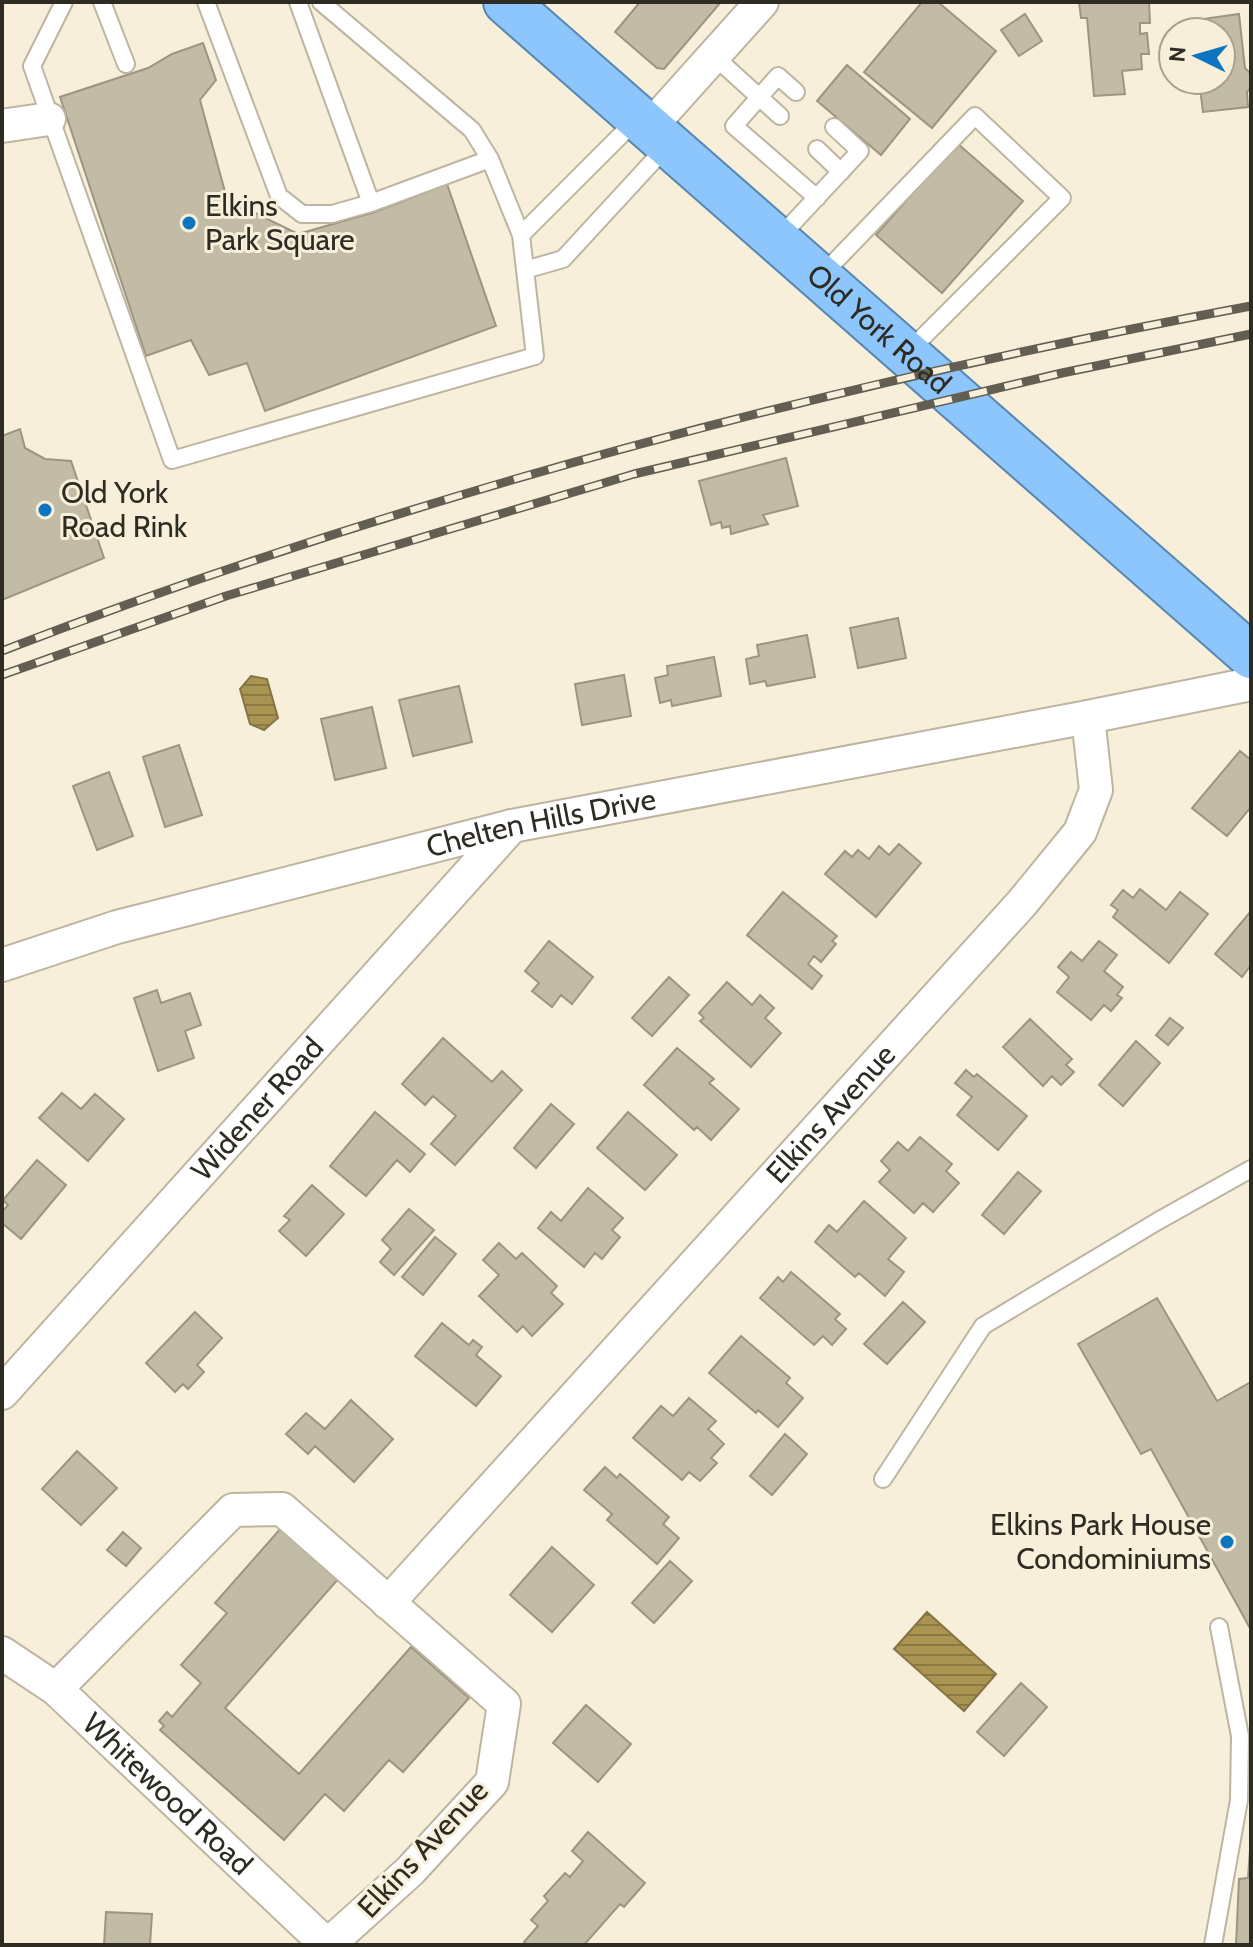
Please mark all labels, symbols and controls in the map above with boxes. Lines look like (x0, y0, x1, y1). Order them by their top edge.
north arrow (1157, 16, 1237, 96)
text: N (1163, 45, 1192, 63)
place label: Elkins Park Square (205, 187, 355, 258)
marker: Elkins Park Square (180, 214, 198, 232)
street label: Old York Road (800, 256, 959, 402)
place label: Old York Road Rink (61, 474, 188, 545)
marker: Old York Road Rink (36, 501, 54, 519)
street label: Chelten Hills Drive (422, 780, 659, 865)
street label: Widener Road (183, 1029, 331, 1188)
street label: Elkins Avenue (758, 1036, 903, 1191)
place label: Elkins Park House Condominiums (990, 1506, 1211, 1577)
marker: Elkins Park House Condominiums (1218, 1533, 1236, 1551)
street label: Whitewood Road (75, 1705, 260, 1883)
street label: Elkins Avenue (350, 1772, 496, 1925)

